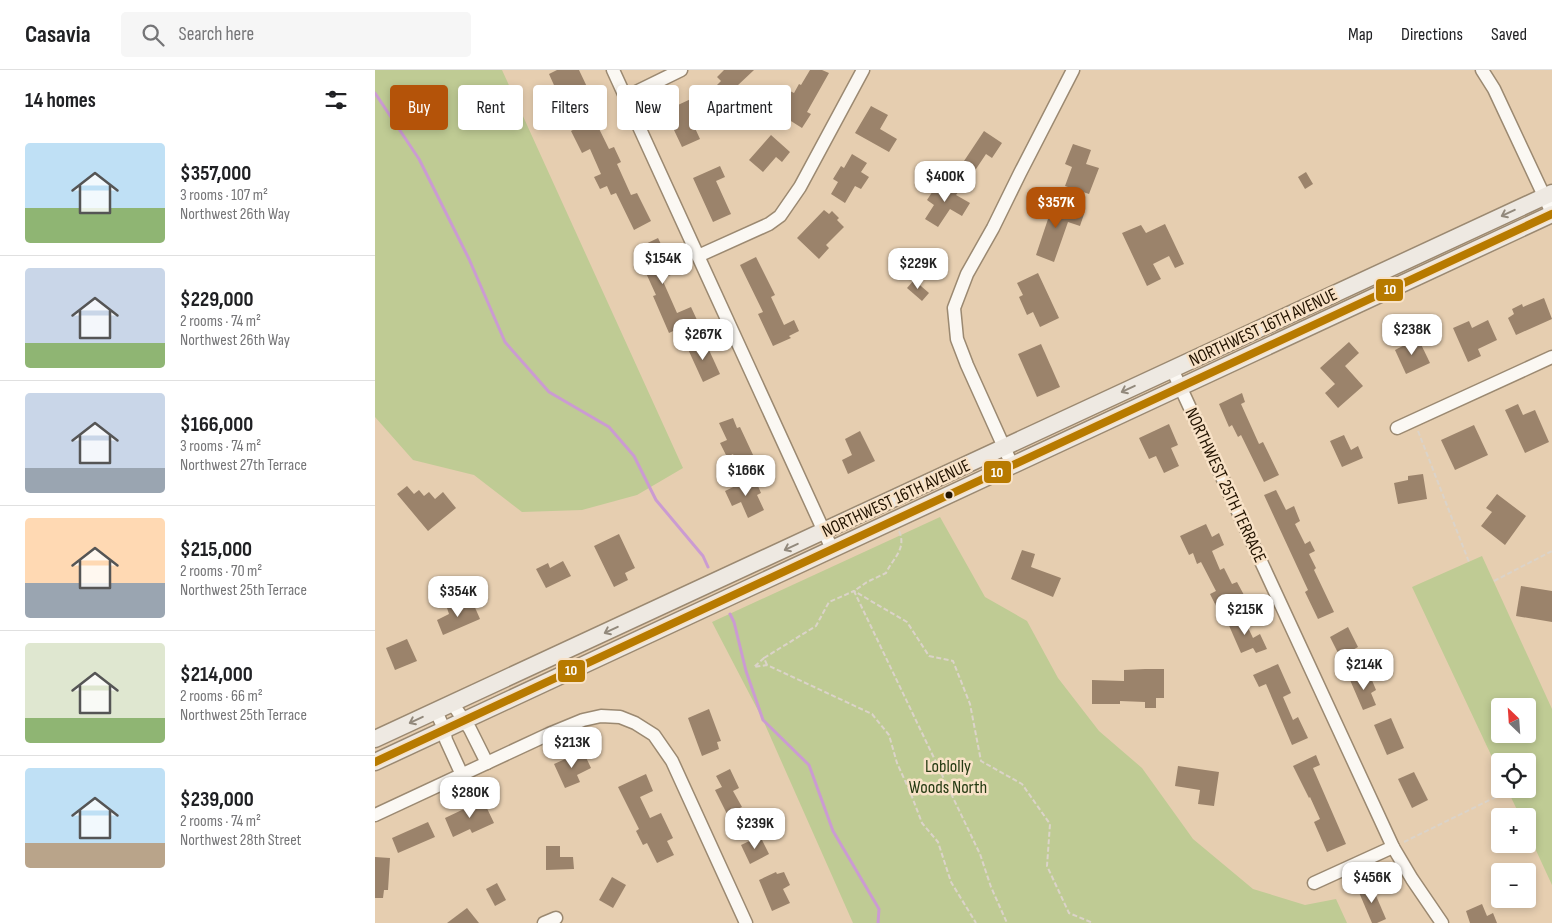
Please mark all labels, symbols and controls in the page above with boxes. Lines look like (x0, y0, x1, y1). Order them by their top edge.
search box (121, 12, 471, 57)
text: Casavia (25, 20, 91, 49)
icon: search (139, 21, 167, 49)
text: Search here (179, 23, 254, 46)
text: Map (1348, 24, 1373, 45)
text: Directions (1401, 24, 1463, 45)
text: Saved (1491, 24, 1527, 45)
chip: Buy (390, 85, 448, 130)
chip: Rent (458, 85, 523, 130)
chip: Filters (533, 85, 607, 130)
chip: New (617, 85, 679, 130)
chip: Apartment (689, 85, 791, 130)
icon: filters (322, 86, 350, 114)
text: 14 homes (25, 88, 96, 113)
pin: $400K (910, 160, 980, 203)
text: $357,000 (180, 161, 251, 186)
icon: home (65, 163, 125, 223)
text: $400K (926, 167, 964, 186)
text: 3 rooms · 107 m² (180, 186, 268, 205)
pin: $357K (1021, 186, 1091, 229)
text: $357K (1037, 193, 1075, 212)
text: Northwest 26th Way (180, 205, 290, 224)
one-way arrow (1501, 209, 1516, 218)
pin: $154K (628, 242, 698, 285)
pin: $229K (883, 248, 953, 290)
text: $154K (645, 249, 681, 268)
text: $229K (899, 254, 937, 273)
line badge: 10 (1375, 278, 1404, 302)
text: 10 (1384, 281, 1396, 298)
street label: NORTHWEST 16TH AVENUE (1186, 284, 1341, 371)
text: $229,000 (180, 287, 254, 312)
icon: home (65, 288, 125, 348)
text: 2 rooms · 74 m² (180, 312, 261, 331)
pin: $238K (1377, 314, 1447, 356)
pin: $267K (668, 318, 738, 361)
text: $238K (1393, 320, 1431, 339)
text: $267K (684, 325, 722, 344)
text: Northwest 26th Way (180, 331, 290, 350)
one-way arrow (1121, 385, 1136, 395)
street label: NORTHWEST 25TH TERRACE (1180, 404, 1271, 566)
text: $166,000 (180, 412, 253, 437)
icon: home (65, 413, 125, 473)
text: 3 rooms · 74 m² (180, 437, 261, 456)
pin: $166K (711, 454, 781, 497)
street label: NORTHWEST 16TH AVENUE (819, 455, 974, 542)
text: Northwest 27th Terrace (180, 456, 307, 475)
line badge: 10 (983, 460, 1012, 484)
text: $166K (727, 461, 765, 480)
text: 10 (991, 464, 1003, 481)
unlabelled marker (944, 490, 954, 500)
text: $215,000 (180, 537, 252, 562)
icon: home (65, 538, 125, 598)
one-way arrow (784, 542, 799, 552)
text: 2 rooms · 70 m² (180, 562, 262, 581)
pin: $354K (423, 576, 493, 618)
text: Northwest 25th Terrace (180, 581, 307, 600)
text: $354K (439, 582, 477, 601)
pin: $215K (1210, 594, 1280, 636)
text: $215K (1227, 600, 1263, 619)
one-way arrow (604, 625, 619, 635)
pin: $214K (1329, 648, 1399, 691)
text: $214K (1346, 655, 1382, 674)
line badge: 10 (557, 659, 586, 683)
text: $214,000 (180, 662, 253, 687)
text: 10 (565, 662, 577, 679)
icon: home (65, 663, 125, 723)
text: 2 rooms · 66 m² (180, 687, 263, 706)
north arrow (1491, 698, 1536, 742)
map controls (1491, 698, 1536, 908)
text: Northwest 25th Terrace (180, 706, 307, 725)
one-way arrow (409, 716, 424, 725)
pin: $213K (537, 726, 607, 769)
text: $213K (554, 733, 590, 752)
button: locate (1491, 753, 1536, 798)
park label: Loblolly Woods North (909, 756, 987, 798)
pin: $280K (435, 776, 505, 819)
text: $280K (451, 783, 489, 802)
text: $239,000 (180, 787, 254, 812)
icon: home (65, 788, 125, 848)
pin: $239K (720, 808, 790, 850)
button: + (1491, 808, 1536, 853)
text: 2 rooms · 74 m² (180, 812, 261, 831)
text: $239K (736, 814, 774, 833)
text: Northwest 28th Street (180, 831, 301, 850)
pin: $456K (1337, 862, 1407, 904)
button: − (1491, 863, 1536, 908)
text: $456K (1353, 868, 1391, 887)

